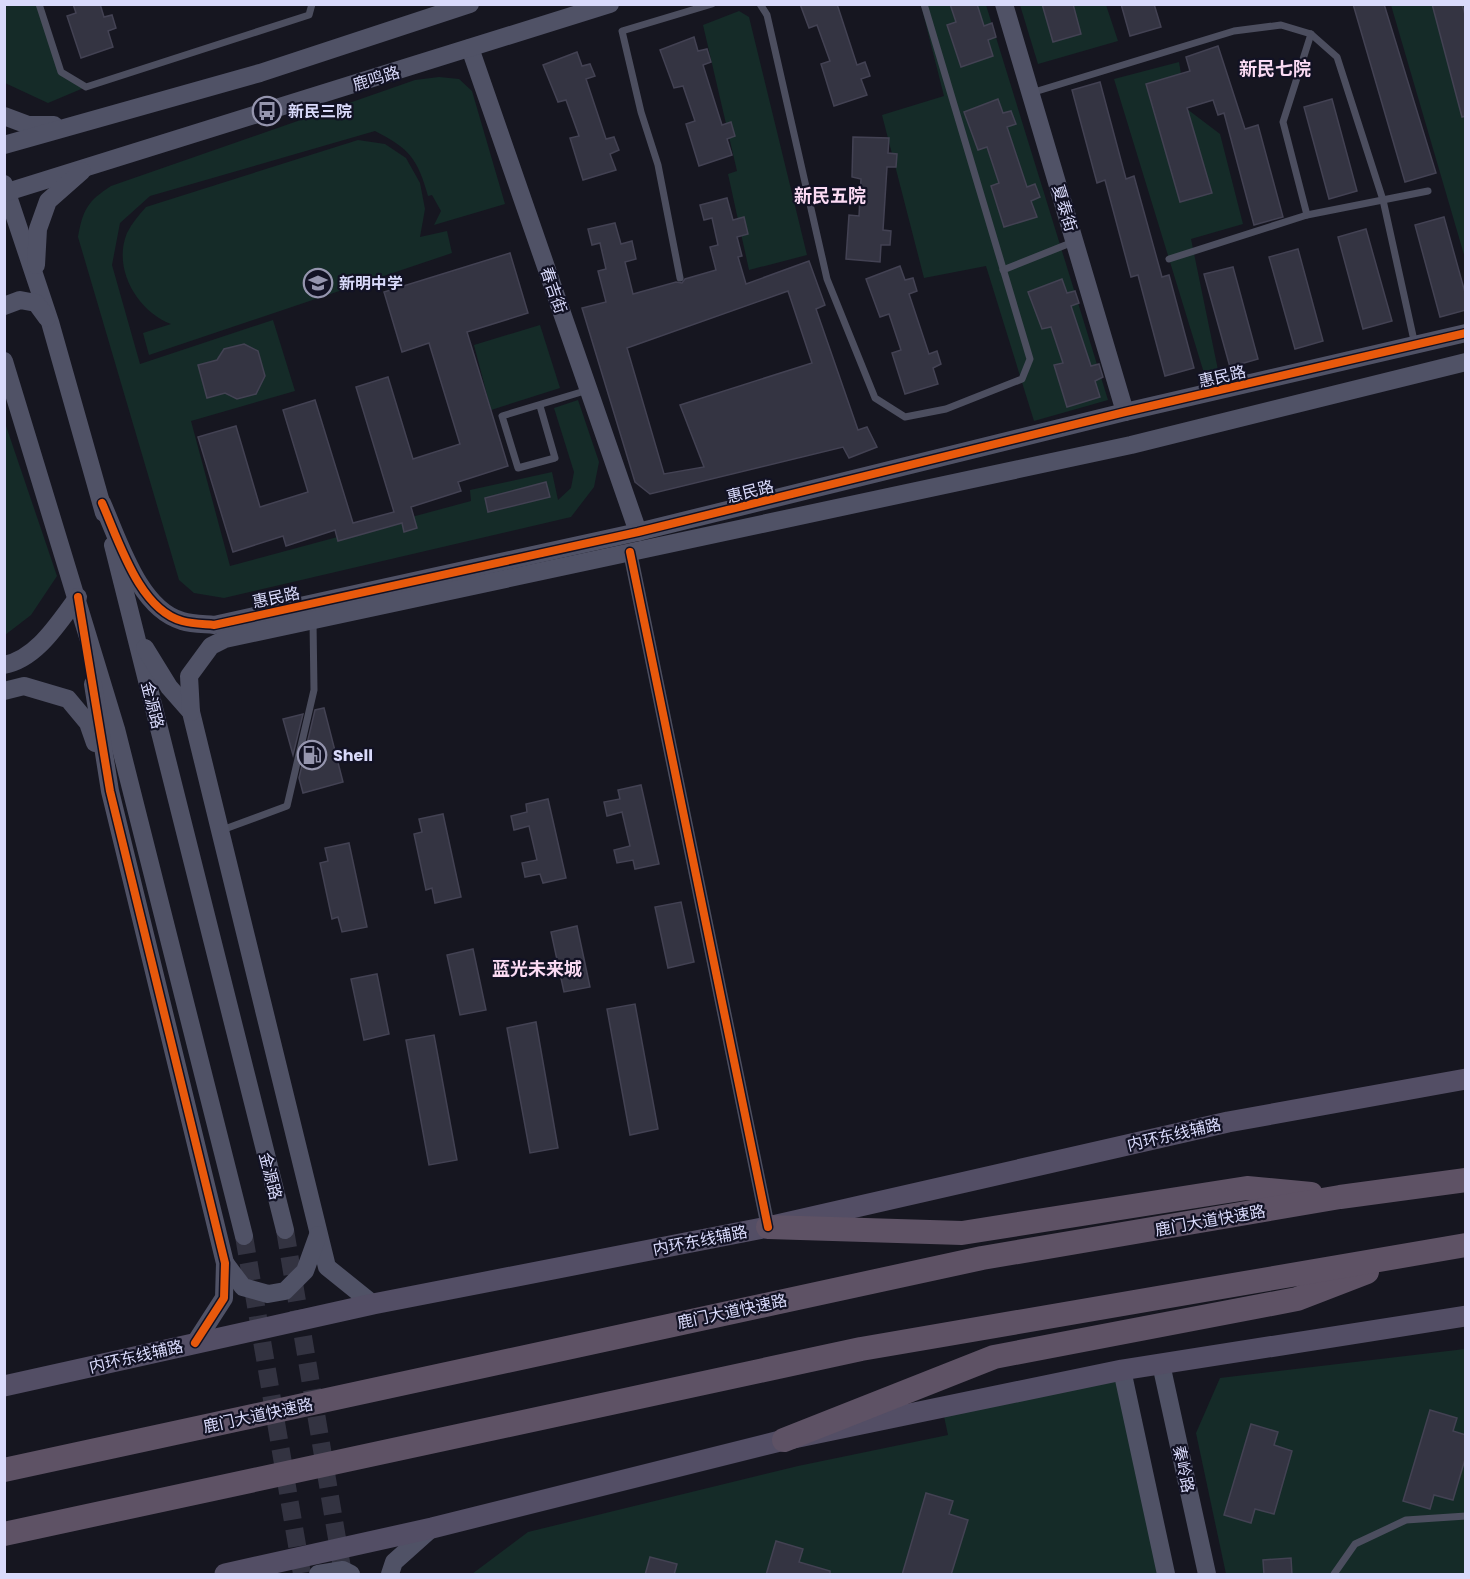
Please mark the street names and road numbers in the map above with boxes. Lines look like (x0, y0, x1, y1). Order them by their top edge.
street label: 鹿鸣路 (350, 60, 402, 96)
street label: 夏泰街 (1047, 182, 1083, 234)
street label: 春吉街 (535, 264, 572, 317)
street label: 惠民路 (1196, 360, 1248, 393)
street label: 惠民路 (724, 475, 776, 508)
street label: 惠民路 (250, 581, 302, 614)
street label: 金源路 (136, 679, 169, 731)
street label: 内环东线辅路 (1125, 1112, 1223, 1156)
street label: 金源路 (254, 1150, 287, 1202)
street label: 鹿门大道快速路 (1153, 1199, 1267, 1242)
street label: 内环东线辅路 (651, 1220, 749, 1261)
street label: 鹿门大道快速路 (675, 1289, 789, 1334)
street label: 内环东线辅路 (87, 1334, 185, 1378)
street label: 鹿门大道快速路 (201, 1393, 315, 1438)
street label: 秦岭路 (1167, 1443, 1200, 1495)

